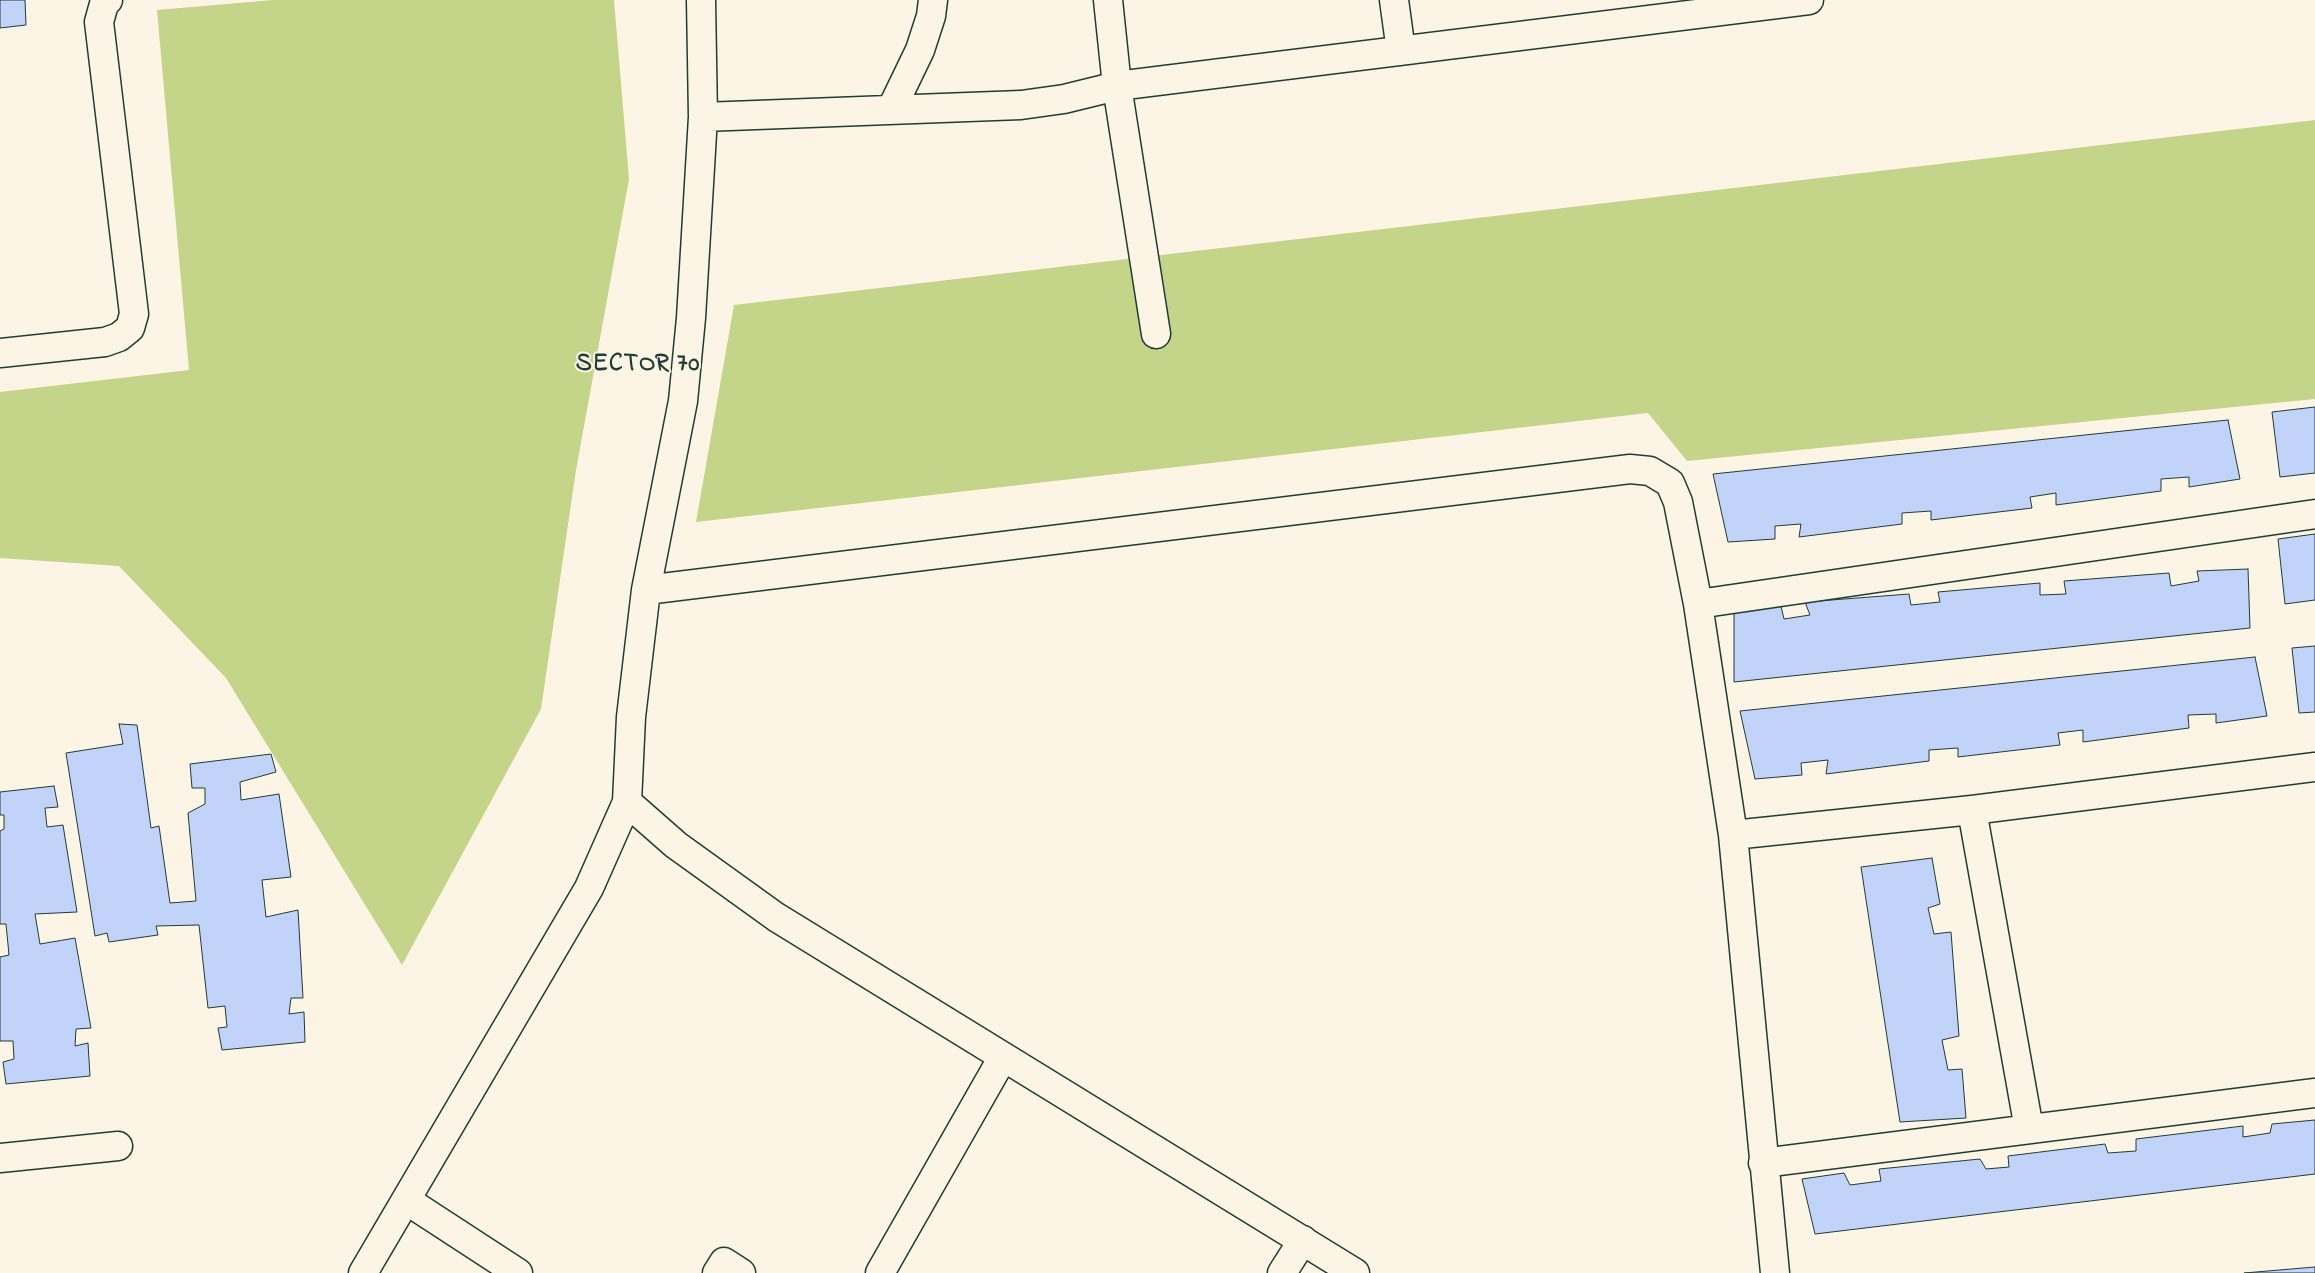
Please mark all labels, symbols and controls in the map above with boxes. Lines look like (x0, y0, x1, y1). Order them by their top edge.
district label: SECTOR 70 (575, 351, 701, 381)

